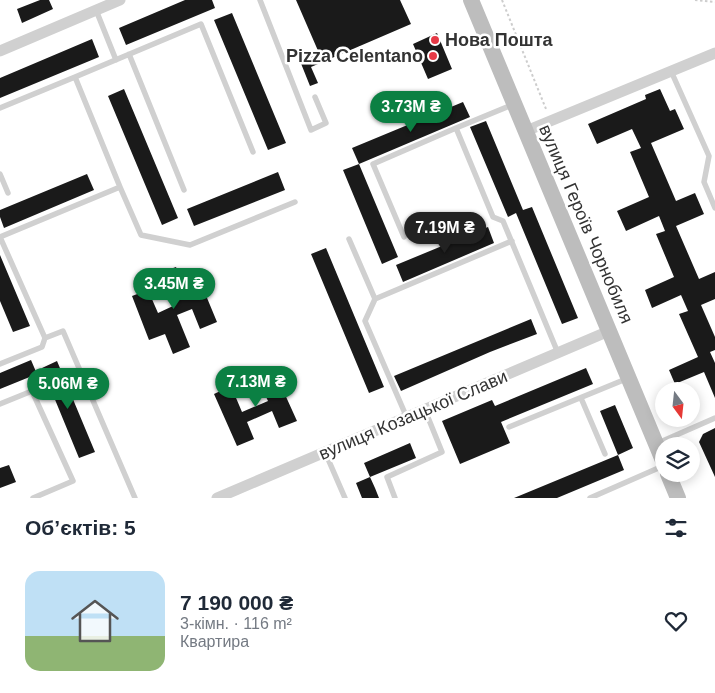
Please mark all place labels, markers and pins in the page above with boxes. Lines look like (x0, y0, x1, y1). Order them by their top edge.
place label: Нова Пошта (445, 30, 554, 50)
marker: Нова Пошта (429, 34, 441, 46)
place label: Pizza Celentano (286, 46, 423, 66)
marker: Pizza Celentano (427, 50, 439, 62)
pin: 3.73M ₴ (365, 90, 457, 133)
pin: 7.19M ₴ (399, 212, 491, 254)
pin: 3.45M ₴ (128, 268, 220, 310)
pin: 7.13M ₴ (210, 366, 302, 408)
pin: 5.06M ₴ (22, 368, 114, 410)

